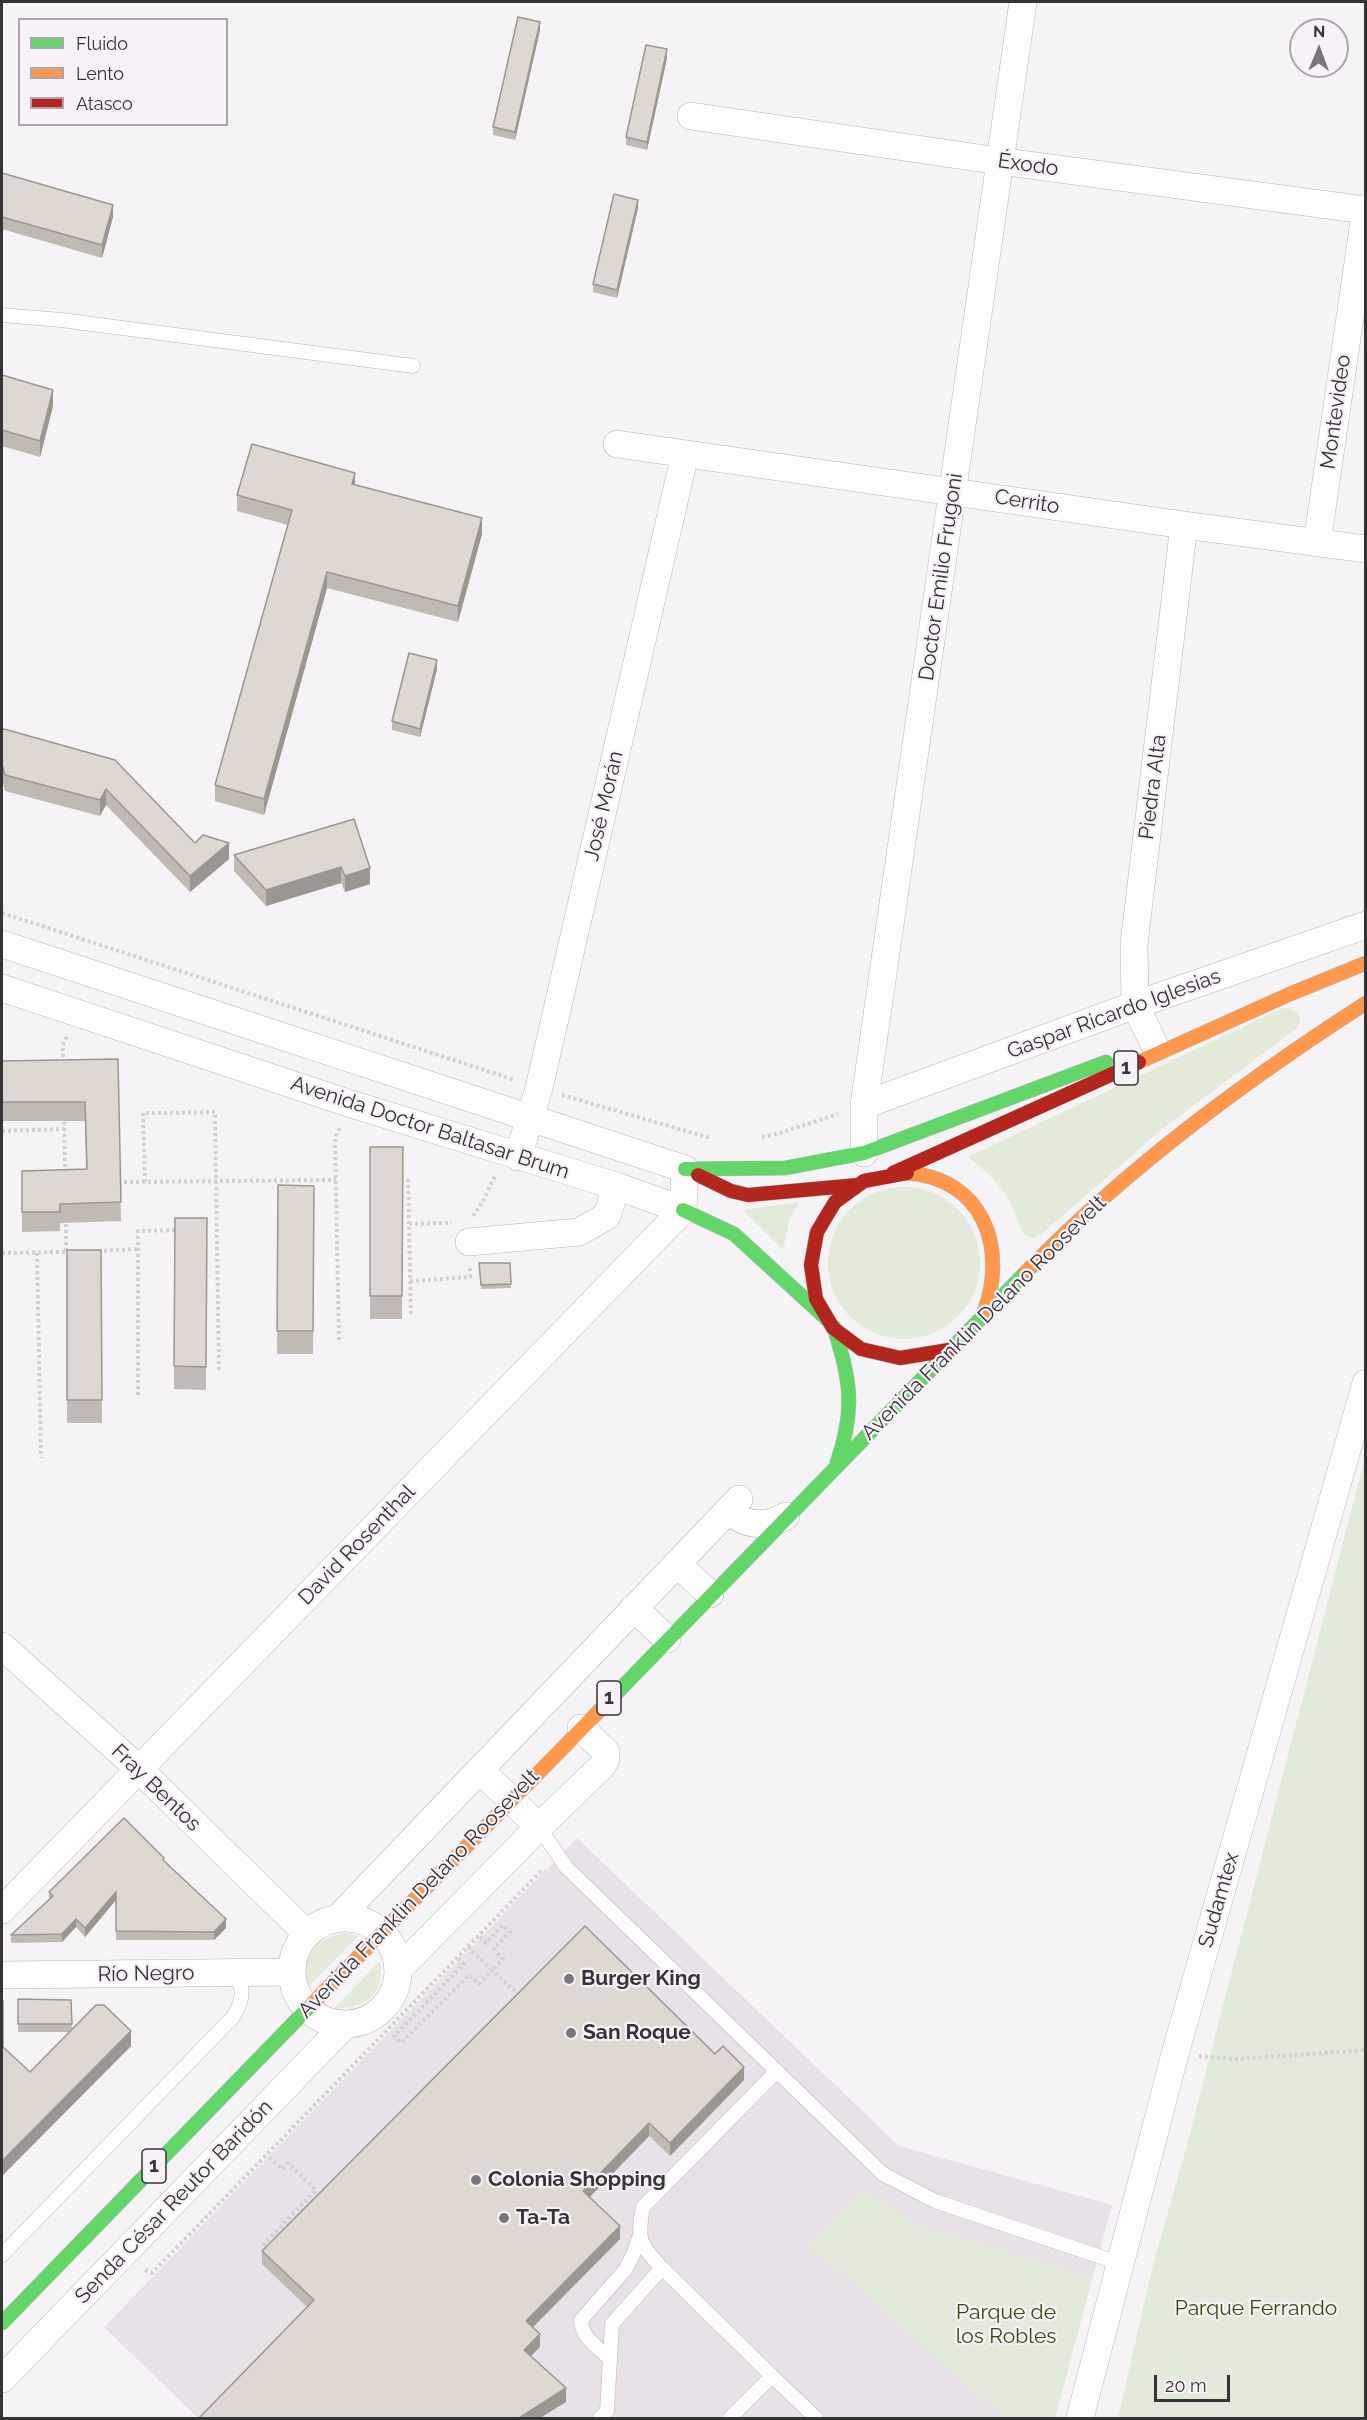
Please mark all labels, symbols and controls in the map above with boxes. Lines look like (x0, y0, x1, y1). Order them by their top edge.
legend (18, 18, 228, 126)
north arrow (1289, 18, 1349, 78)
text: N (1313, 22, 1326, 41)
text: Fluido (76, 33, 128, 54)
text: Lento (76, 63, 124, 84)
text: Atasco (76, 93, 133, 114)
street label: Éxodo (996, 148, 1060, 182)
street label: Montevideo (1315, 353, 1357, 471)
street label: Doctor Emilio Frugoni (914, 472, 968, 682)
street label: Cerrito (993, 484, 1061, 520)
street label: Piedra Alta (1134, 733, 1172, 841)
street label: José Morán (579, 749, 629, 863)
street label: Gaspar Ricardo Iglesias (1004, 964, 1224, 1064)
road number: 1 (1114, 1051, 1138, 1085)
street label: Avenida Doctor Baltasar Brum (287, 1071, 573, 1185)
street label: Avenida Franklin Delano Roosevelt (856, 1190, 1112, 1446)
street label: David Rosenthal (293, 1480, 421, 1610)
road number: 1 (597, 1681, 621, 1715)
street label: Fray Bentos (106, 1739, 206, 1837)
street label: Avenida Franklin Delano Roosevelt (293, 1764, 545, 2024)
street label: Sudamtex (1193, 1849, 1245, 1951)
street label: Río Negro (97, 1961, 195, 1987)
place label: Burger King (581, 1966, 701, 1992)
marker: Burger King (562, 1972, 576, 1986)
place label: San Roque (583, 2020, 691, 2046)
marker: San Roque (564, 2026, 578, 2040)
street label: Senda César Reutor Baridón (70, 2095, 278, 2309)
road number: 1 (142, 2149, 166, 2183)
place label: Colonia Shopping (488, 2167, 666, 2193)
marker: Colonia Shopping (469, 2173, 483, 2187)
place label: Ta-Ta (516, 2205, 570, 2231)
marker: Ta-Ta (497, 2211, 511, 2225)
park label: Parque Ferrando (1175, 2296, 1337, 2322)
park label: Parque de los Robles (956, 2300, 1056, 2350)
scale bar (1157, 2363, 1234, 2401)
text: 20 m (1165, 2375, 1207, 2396)

